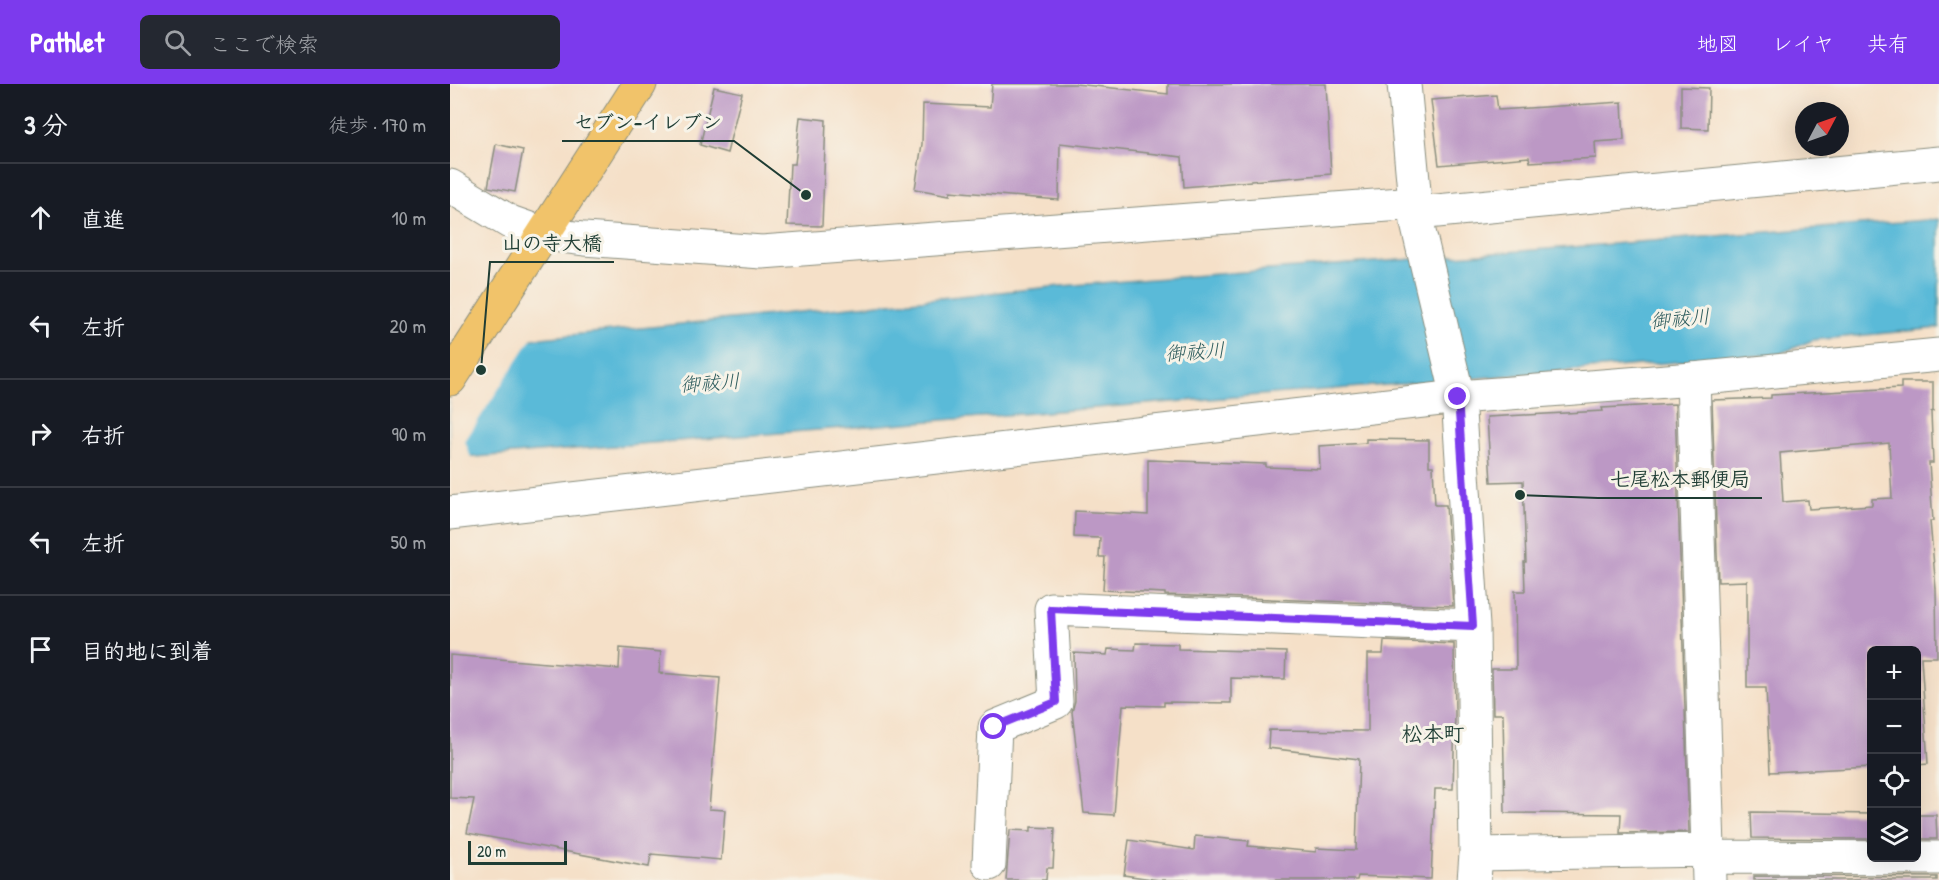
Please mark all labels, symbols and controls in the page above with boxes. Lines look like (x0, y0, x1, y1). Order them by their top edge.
search box (140, 15, 560, 69)
text: Pathlet (30, 23, 104, 61)
icon: search (161, 26, 194, 59)
text: ここで検索 (209, 29, 319, 59)
text: 地図 (1697, 29, 1739, 58)
text: レイヤ (1772, 29, 1834, 58)
text: 共有 (1867, 29, 1909, 58)
north arrow (1795, 102, 1849, 156)
callout: セブン-イレブン (562, 103, 734, 141)
text: 3 分 (24, 107, 68, 142)
text: セブン-イレブン (574, 108, 722, 135)
text: 徒歩 · 170 m (328, 111, 426, 138)
icon: ahead (24, 201, 57, 234)
text: 直進 (81, 204, 125, 234)
text: 10 m (392, 204, 426, 231)
callout: 山の寺大橋 (490, 224, 614, 262)
text: 山の寺大橋 (502, 229, 602, 256)
water label: 御祓川 (1649, 302, 1711, 334)
icon: left (24, 309, 57, 342)
text: 左折 (81, 312, 125, 342)
text: 20 m (389, 312, 426, 339)
water label: 御祓川 (1164, 335, 1226, 367)
water label: 御祓川 (679, 366, 741, 398)
route end (1444, 383, 1470, 409)
icon: right (24, 417, 57, 450)
text: 右折 (81, 420, 125, 450)
text: 90 m (392, 420, 426, 447)
callout: 七尾松本郵便局 (1598, 460, 1762, 498)
text: 七尾松本郵便局 (1610, 465, 1750, 492)
icon: left (24, 525, 57, 558)
text: 左折 (81, 528, 125, 558)
text: 50 m (390, 528, 426, 555)
icon: arrive (24, 633, 57, 666)
text: 目的地に到着 (81, 636, 213, 666)
map controls (1867, 646, 1921, 862)
button: + (1867, 646, 1921, 700)
button: − (1867, 700, 1921, 754)
route start (980, 713, 1006, 739)
district label: 松本町 (1402, 719, 1465, 748)
button: locate (1867, 754, 1921, 808)
button: layers (1867, 808, 1921, 862)
scale bar (468, 838, 567, 866)
text: 20 m (477, 840, 506, 862)

